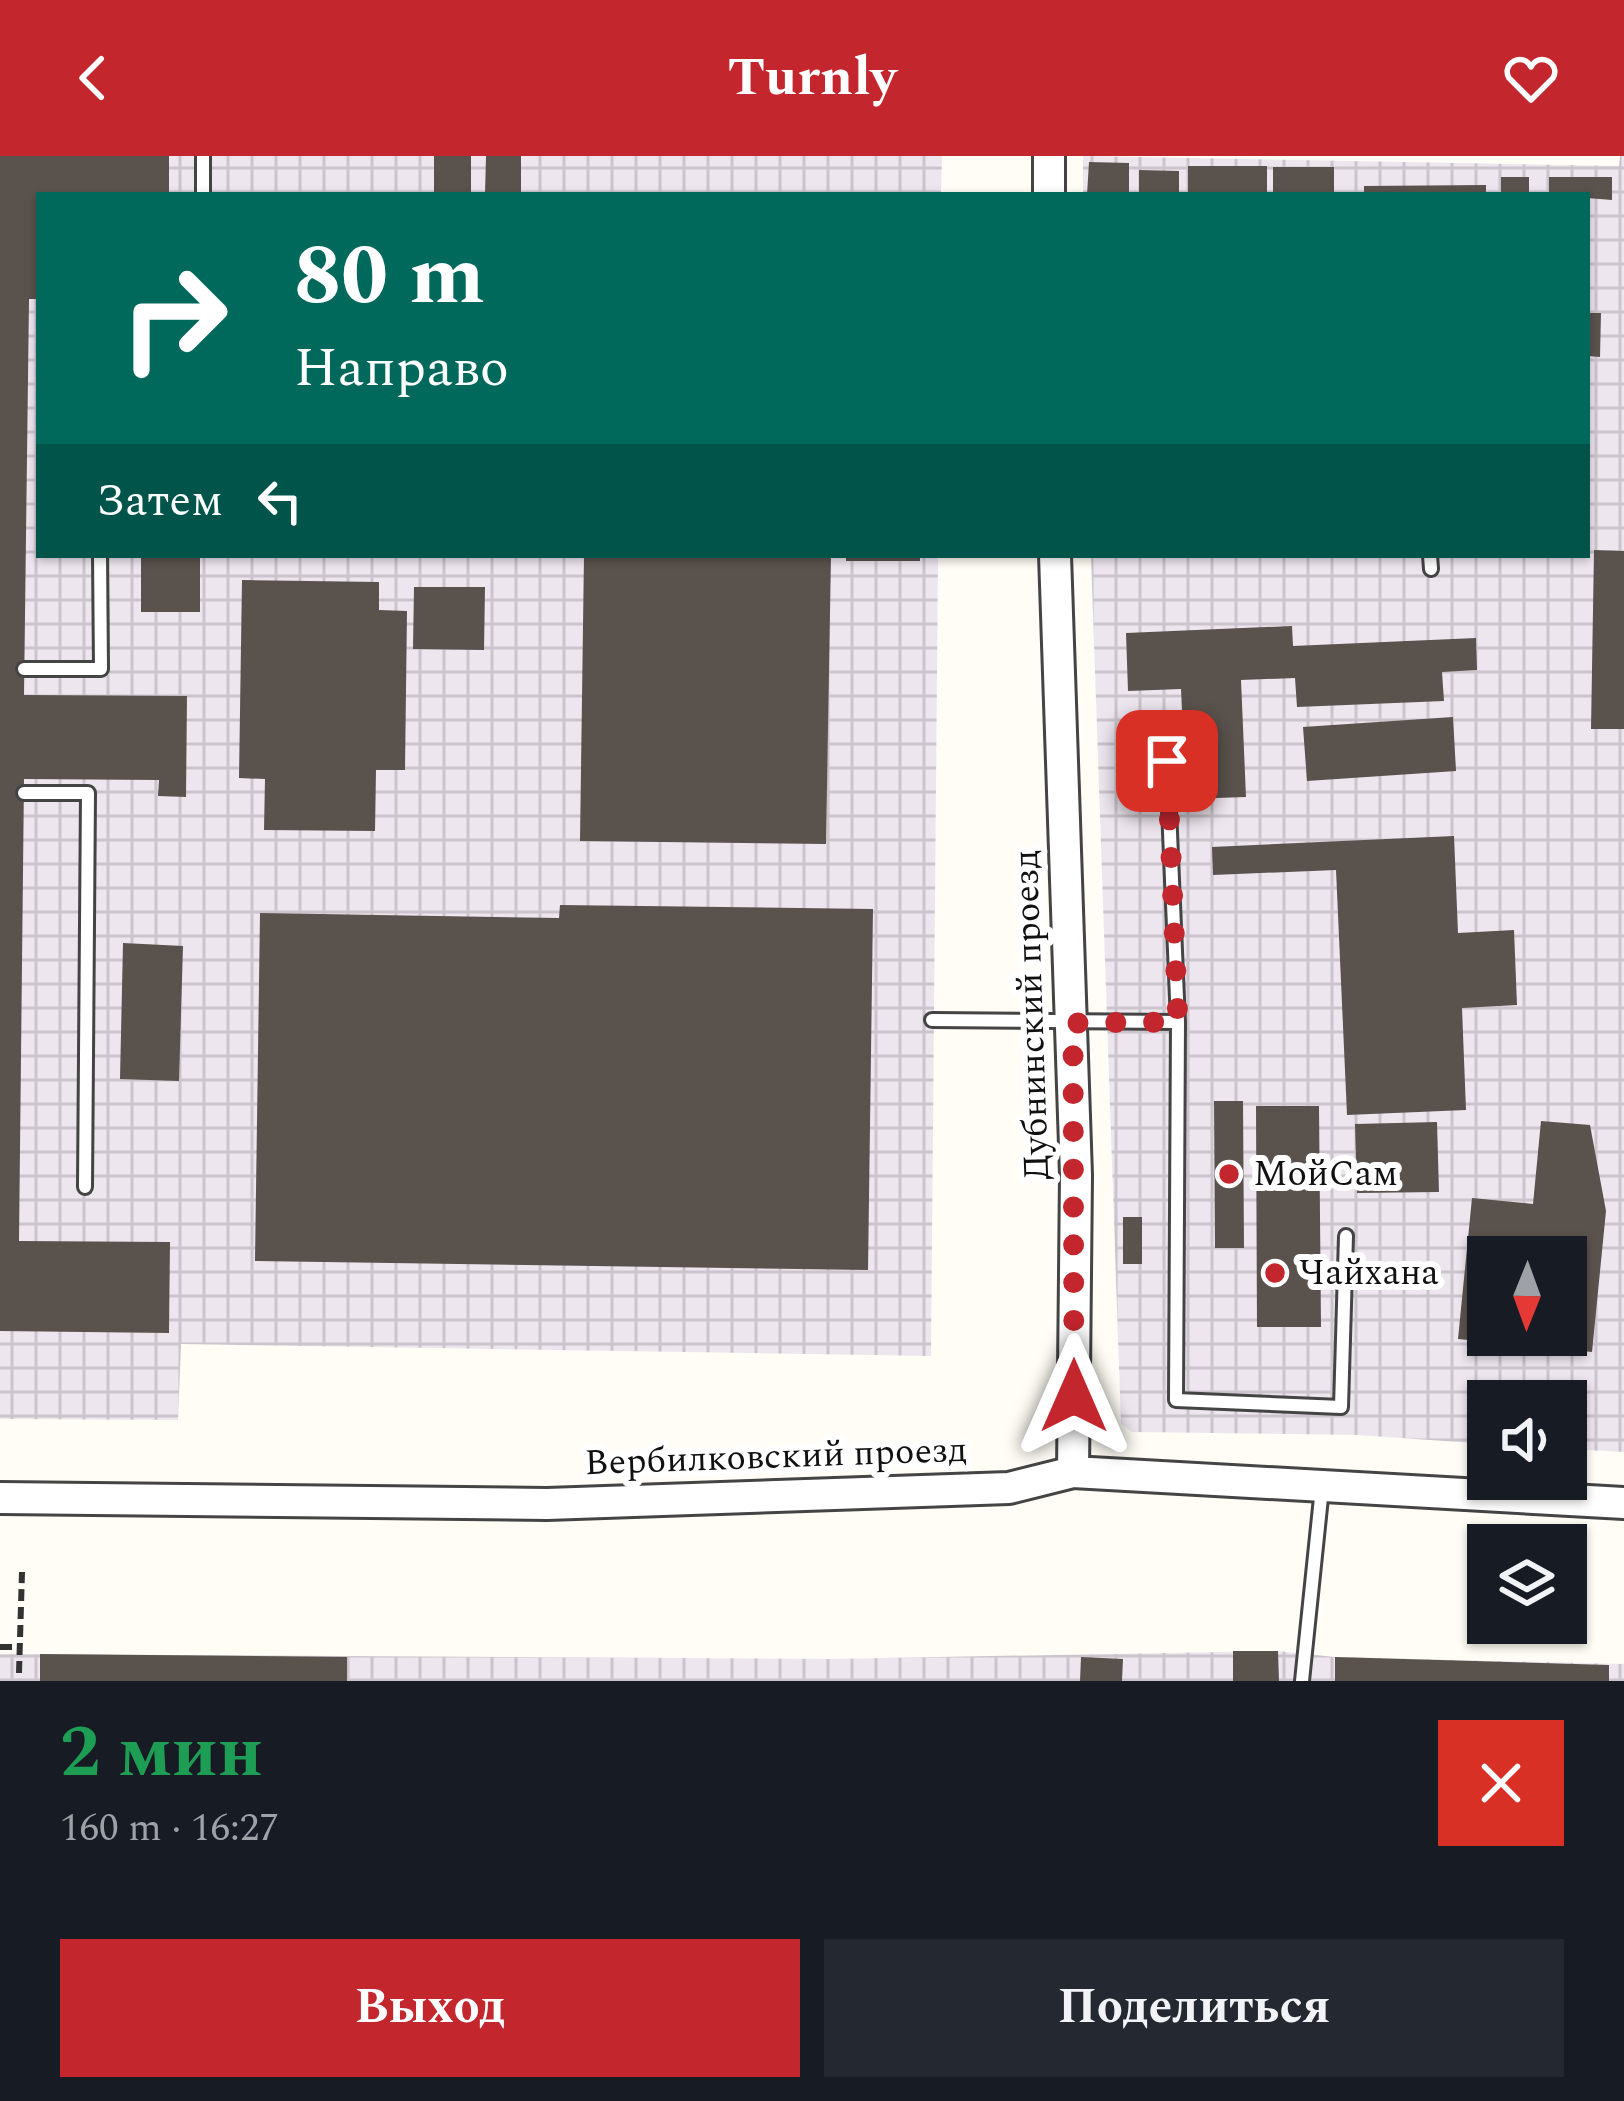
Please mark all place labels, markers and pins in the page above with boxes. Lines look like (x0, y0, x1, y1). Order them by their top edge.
pin (1116, 710, 1218, 812)
place label: МойСам (1253, 1147, 1398, 1202)
marker: МойСам (1216, 1161, 1242, 1187)
place label: Чайхана (1299, 1246, 1439, 1301)
marker: Чайхана (1262, 1260, 1288, 1286)

